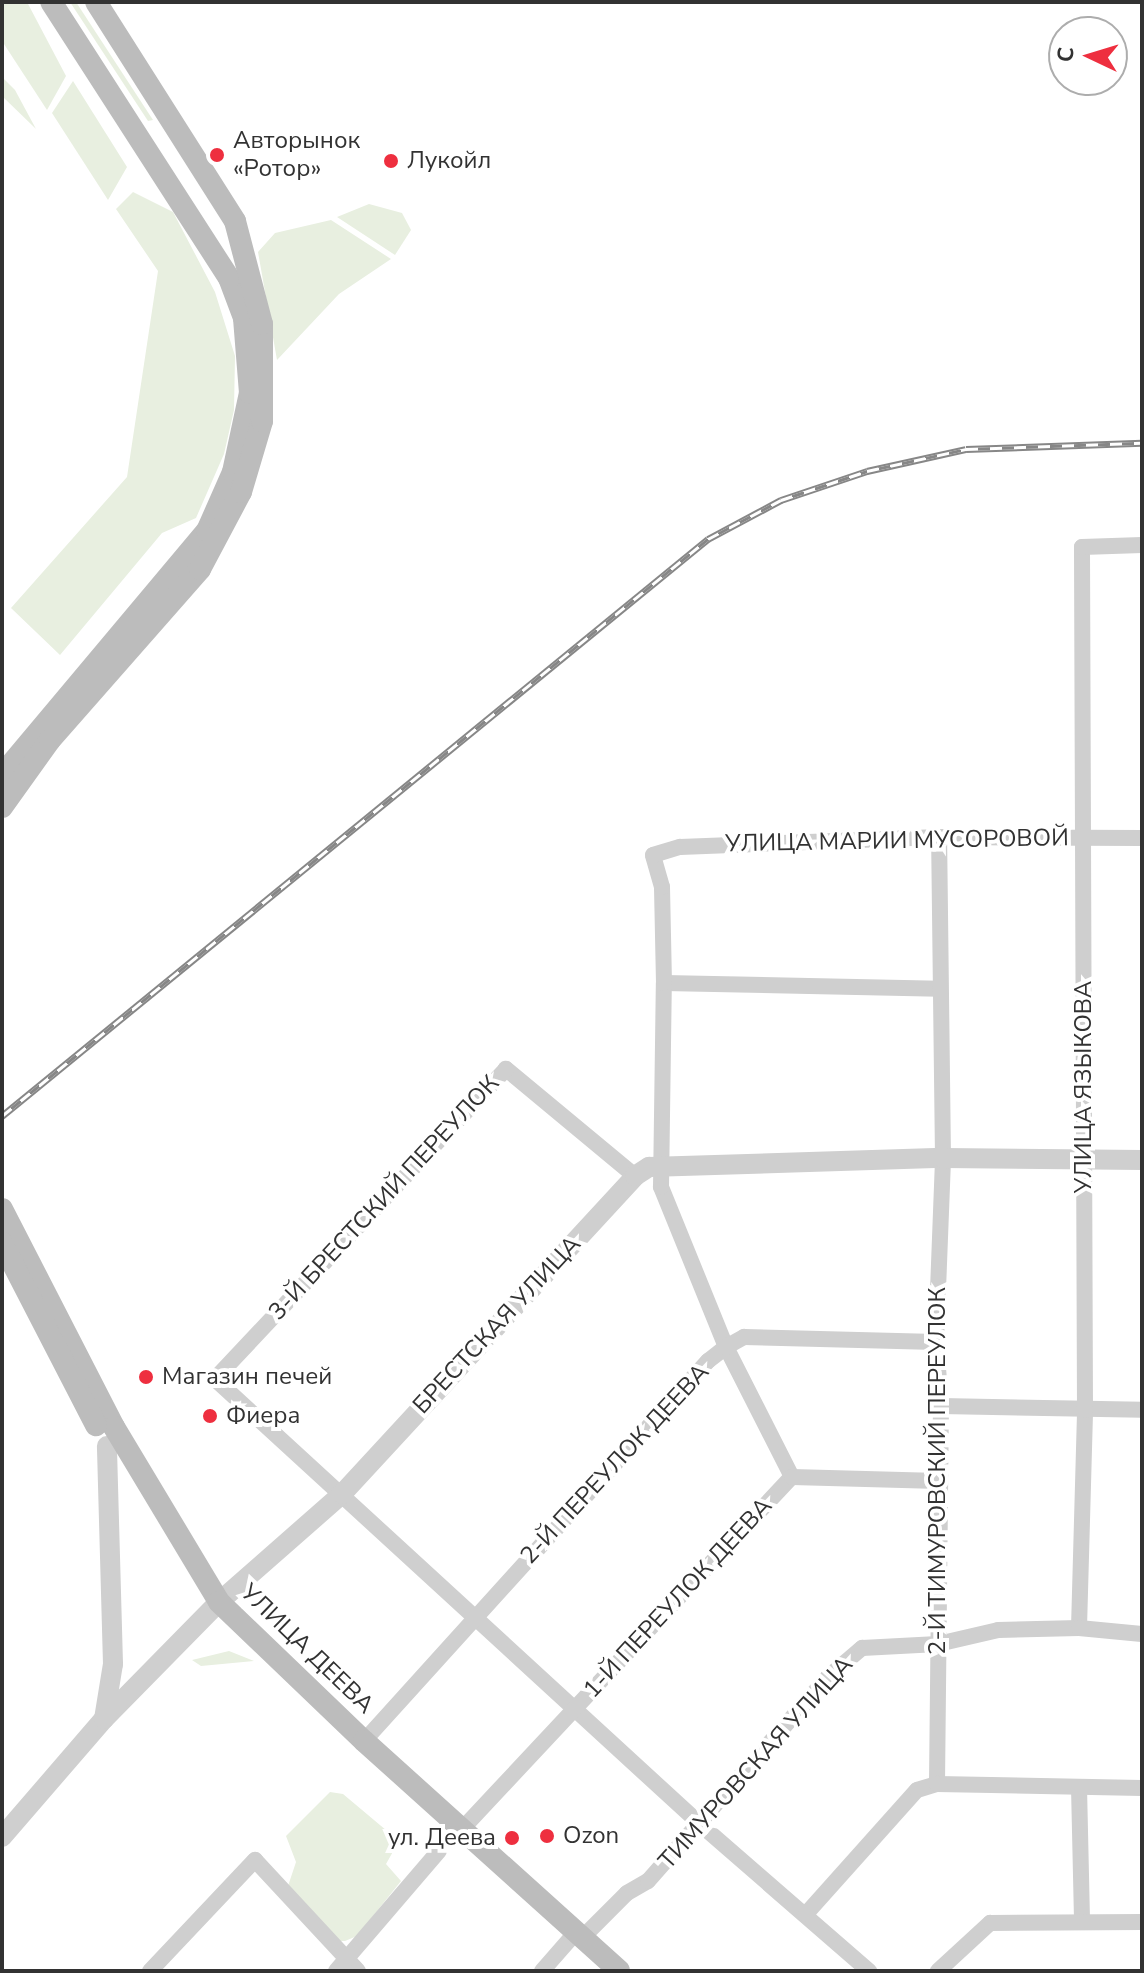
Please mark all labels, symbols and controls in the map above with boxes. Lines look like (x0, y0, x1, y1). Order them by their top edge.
north arrow (1048, 16, 1128, 96)
text: С (1051, 46, 1082, 63)
place label: Авторынок «Ротор» (233, 127, 360, 183)
marker: Авторынок «Ротор» (208, 146, 226, 164)
place label: Лукойл (407, 147, 491, 175)
marker: Лукойл (382, 152, 400, 170)
street label: УЛИЦА МАРИИ МУСОРОВОЙ (725, 824, 1069, 858)
street label: УЛИЦА ЯЗЫКОВА (1070, 981, 1098, 1193)
street label: 3-Й БРЕСТСКИЙ ПЕРЕУЛОК (263, 1070, 505, 1326)
street label: БРЕСТСКАЯ УЛИЦА (407, 1230, 587, 1420)
street label: 2-Й ТИМУРОВСКИЙ ПЕРЕУЛОК (924, 1287, 952, 1655)
street label: 2-Й ПЕРЕУЛОК ДЕЕВА (515, 1358, 715, 1570)
place label: Магазин печей (162, 1363, 332, 1391)
marker: Магазин печей (137, 1368, 155, 1386)
place label: Фиера (226, 1402, 300, 1430)
marker: Фиера (201, 1407, 219, 1425)
street label: 1-Й ПЕРЕУЛОК ДЕЕВА (578, 1492, 778, 1704)
street label: УЛИЦА ДЕЕВА (235, 1578, 379, 1720)
street label: ТИМУРОВСКАЯ УЛИЦА (653, 1651, 859, 1875)
place label: Ozon (563, 1822, 619, 1850)
place label: ул. Деева (388, 1824, 496, 1852)
marker: Ozon (538, 1827, 556, 1845)
marker: ул. Деева (503, 1829, 521, 1847)

